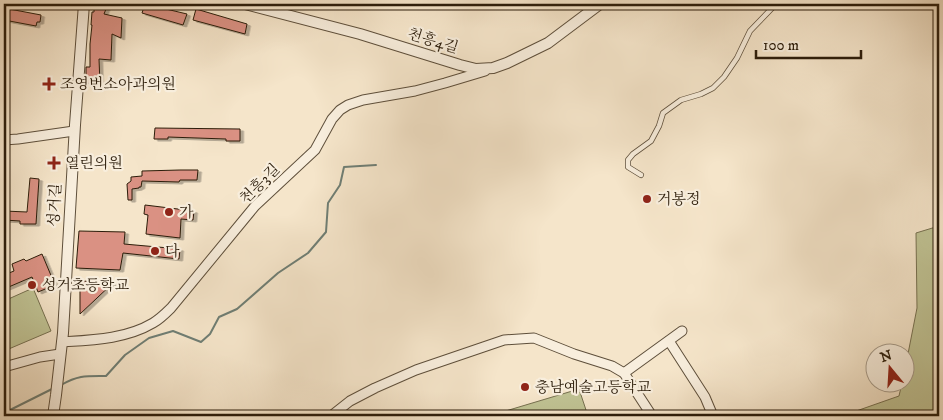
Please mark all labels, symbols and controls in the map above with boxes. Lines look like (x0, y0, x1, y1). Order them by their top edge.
street label: 천흥4길 (405, 24, 461, 58)
scale bar (756, 28, 860, 60)
text: 100 m (763, 36, 799, 55)
place label: 조영번소아과의원 (60, 75, 176, 94)
marker: 조영번소아과의원 (42, 77, 56, 91)
place label: 열린의원 (65, 154, 123, 173)
marker: 열린의원 (47, 156, 61, 170)
street label: 천흥3길 (236, 160, 284, 208)
street label: 성거길 (44, 183, 66, 227)
place label: 거봉정 (657, 190, 700, 209)
marker: 거봉정 (641, 193, 653, 205)
place label: 가 (179, 203, 194, 222)
marker: 가 (163, 206, 175, 218)
place label: 다 (165, 242, 180, 261)
marker: 다 (149, 245, 161, 257)
place label: 성거초등학교 (42, 276, 129, 295)
marker: 성거초등학교 (26, 279, 38, 291)
north arrow (866, 342, 916, 392)
text: N (878, 346, 895, 367)
place label: 충남예술고등학교 (535, 378, 651, 397)
marker: 충남예술고등학교 (519, 381, 531, 393)

